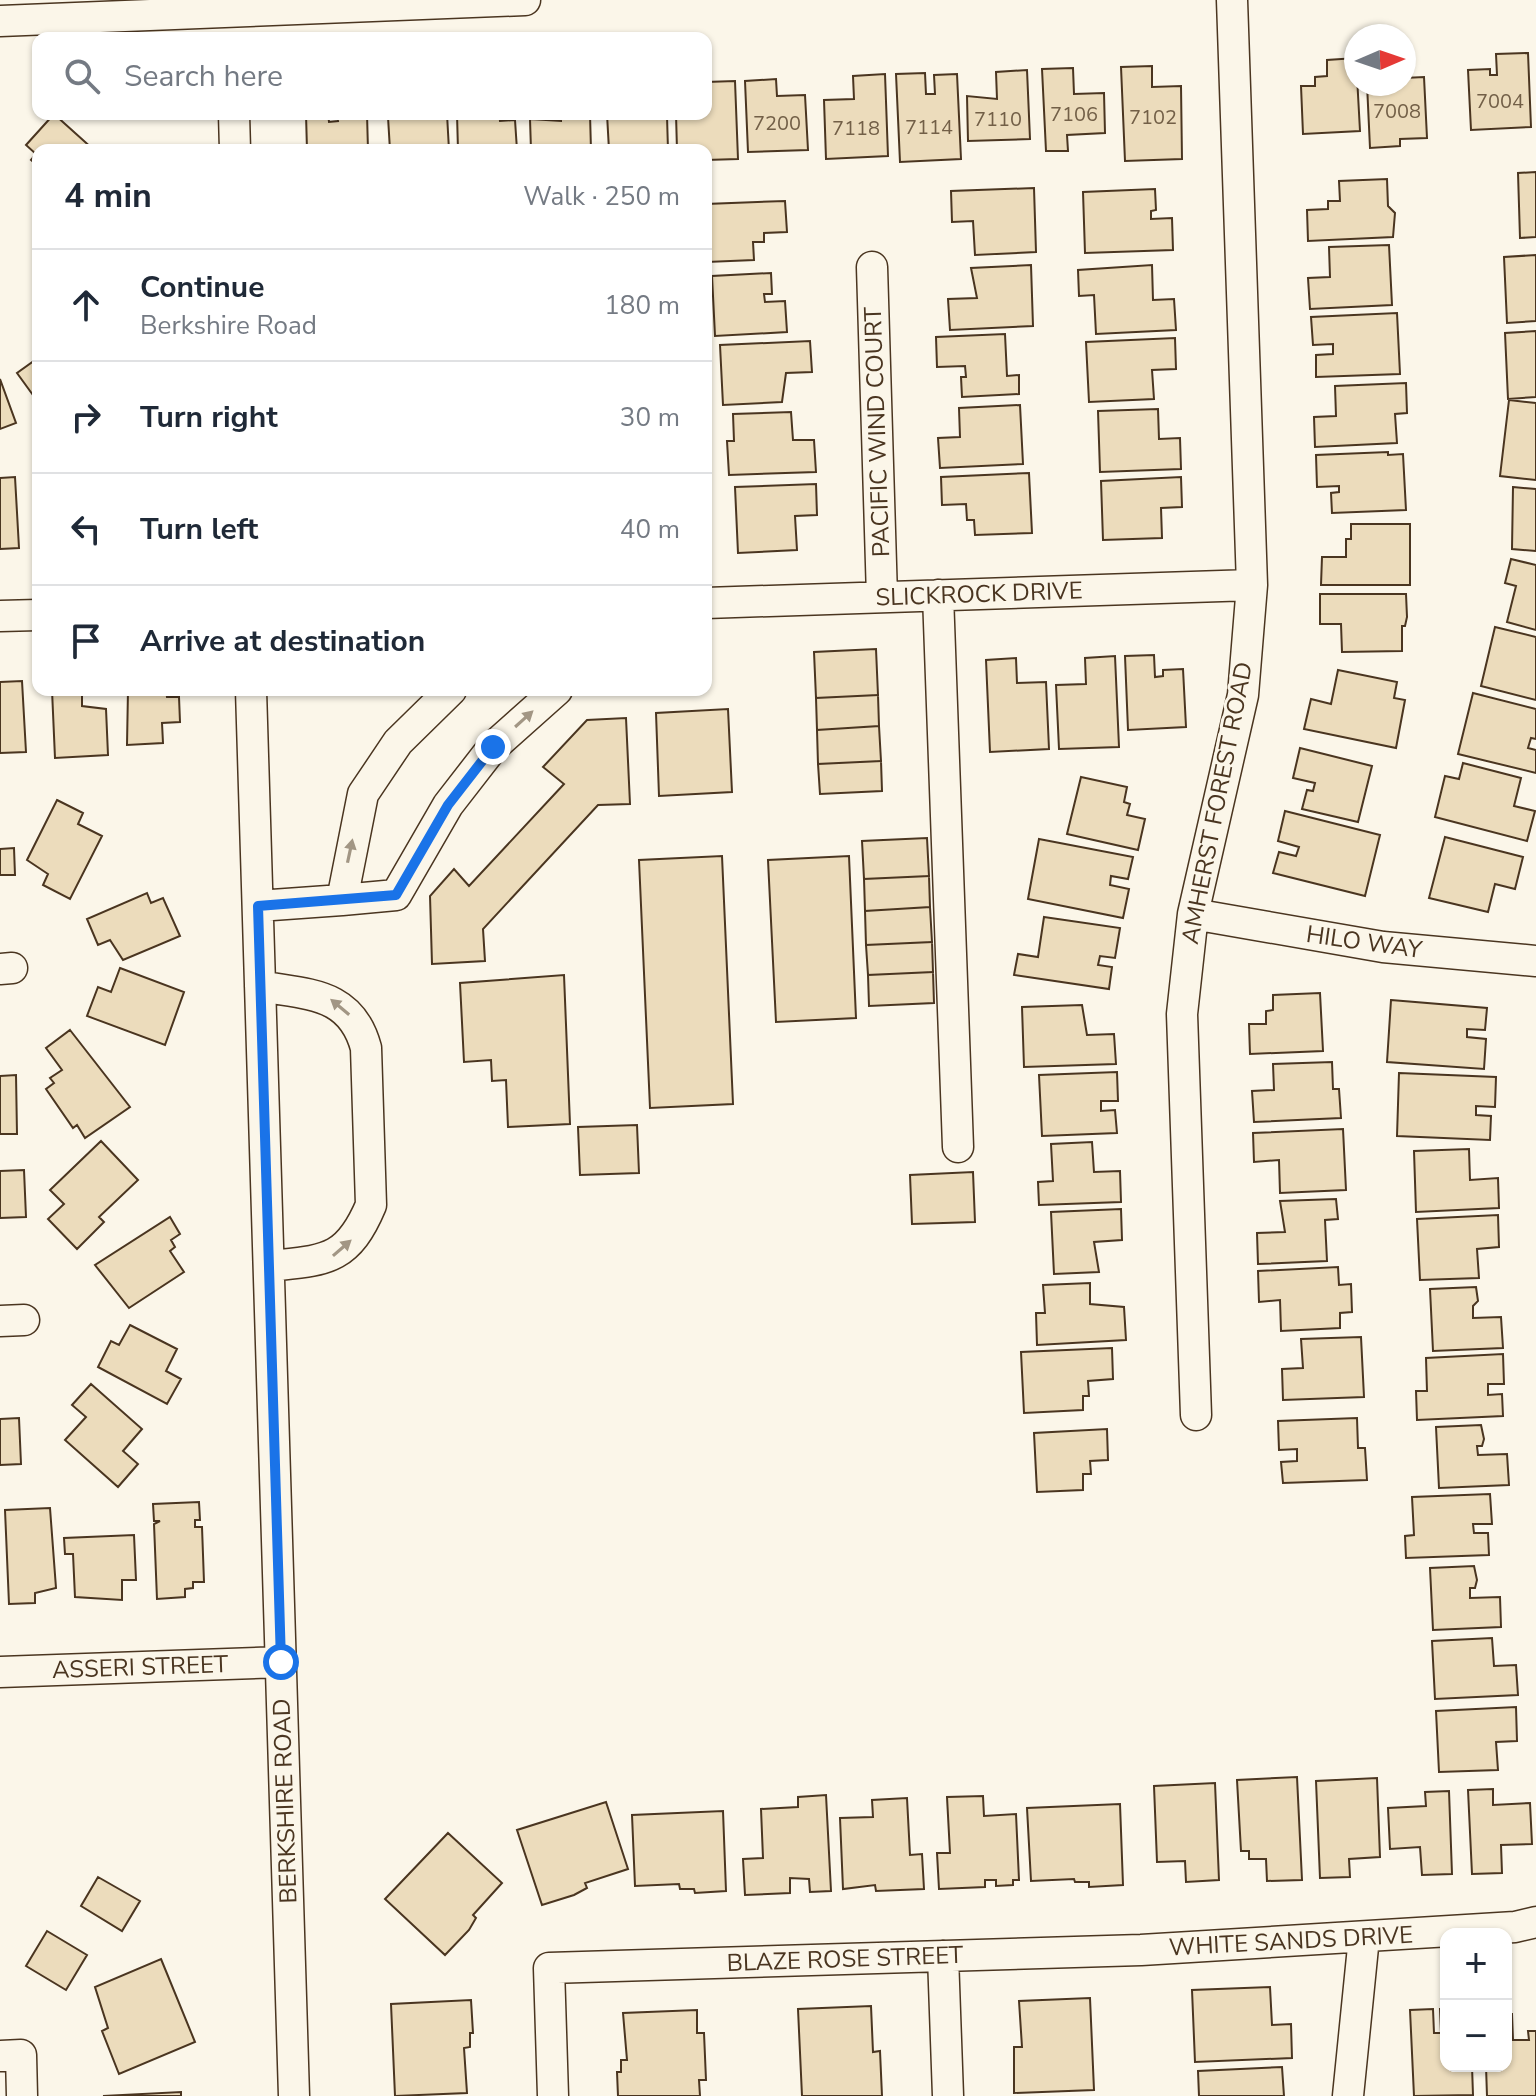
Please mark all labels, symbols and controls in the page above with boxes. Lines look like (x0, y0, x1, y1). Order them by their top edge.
north arrow (1344, 24, 1416, 96)
search box (32, 32, 712, 120)
icon: search (60, 54, 104, 98)
text: Search here (124, 56, 283, 97)
house number: 7004 (1476, 88, 1524, 115)
house number: 7008 (1373, 98, 1421, 125)
house number: 7106 (1050, 101, 1098, 128)
house number: 7102 (1129, 104, 1177, 131)
house number: 7110 (974, 106, 1022, 133)
house number: 7200 (753, 110, 801, 137)
house number: 7114 (905, 114, 953, 141)
house number: 7118 (832, 115, 880, 142)
text: 4 min (64, 173, 152, 219)
text: Walk · 250 m (523, 179, 680, 214)
text: Continue (140, 267, 265, 308)
icon: ahead (64, 283, 108, 327)
text: 180 m (604, 288, 680, 323)
street label: PACIFIC WIND COURT (857, 306, 897, 558)
text: Berkshire Road (140, 308, 317, 343)
icon: right (64, 395, 108, 439)
text: Turn right (140, 397, 278, 438)
text: 30 m (620, 400, 680, 435)
icon: left (64, 507, 108, 551)
text: Turn left (140, 509, 258, 550)
text: 40 m (620, 512, 680, 547)
street label: SLICKROCK DRIVE (875, 574, 1083, 614)
icon: arrive (64, 619, 108, 663)
text: Arrive at destination (140, 621, 425, 662)
street label: AMHERST FOREST ROAD (1174, 659, 1260, 947)
one-way arrow (515, 711, 534, 729)
route end (475, 729, 511, 765)
one-way arrow (344, 839, 357, 864)
street label: HILO WAY (1304, 918, 1425, 966)
one-way arrow (330, 999, 350, 1017)
one-way arrow (332, 1239, 352, 1257)
route start (263, 1644, 299, 1680)
street label: ASSERI STREET (51, 1648, 229, 1686)
street label: BERKSHIRE ROAD (265, 1698, 305, 1904)
street label: WHITE SANDS DRIVE (1168, 1919, 1414, 1963)
map controls (1440, 1928, 1512, 2072)
button: + (1440, 1928, 1512, 2000)
street label: BLAZE ROSE STREET (726, 1939, 964, 1979)
button: − (1440, 2000, 1512, 2072)

